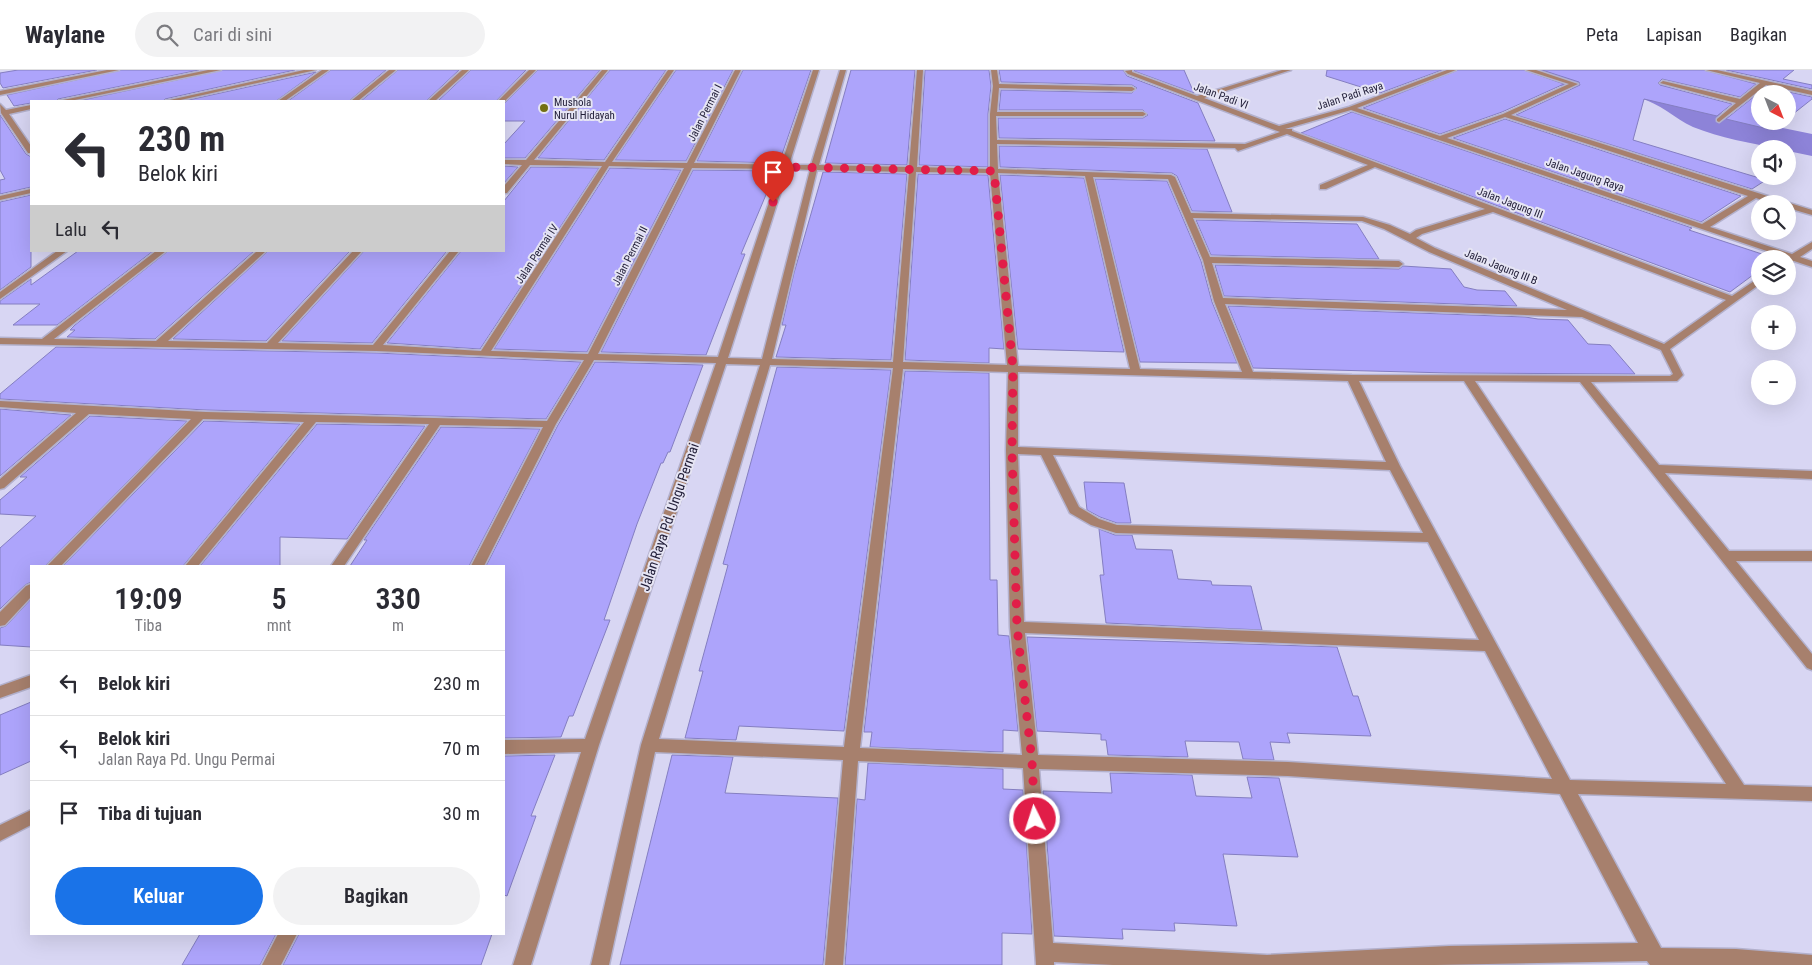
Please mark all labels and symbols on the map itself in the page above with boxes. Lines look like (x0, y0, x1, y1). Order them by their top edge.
street label: Jalan Padi Raya (1315, 79, 1385, 113)
street label: Jalan Padi VI (1192, 80, 1250, 112)
street label: Jalan Permai I (685, 82, 725, 144)
north arrow (1751, 85, 1796, 130)
place label: Mushola Nurul Hidayah (554, 96, 615, 122)
marker: Mushola Nurul Hidayah (538, 102, 550, 114)
pin (752, 151, 794, 202)
street label: Jalan Jagung Raya (1544, 156, 1626, 194)
street label: Jalan Jagung III (1475, 185, 1545, 221)
street label: Jalan Permai IV (513, 222, 561, 286)
street label: Jalan Permai II (609, 224, 651, 288)
street label: Jalan Jagung III B (1463, 246, 1539, 288)
street label: Jalan Raya Pd. Ungu Permai (636, 441, 702, 593)
position arrow (1008, 792, 1060, 844)

